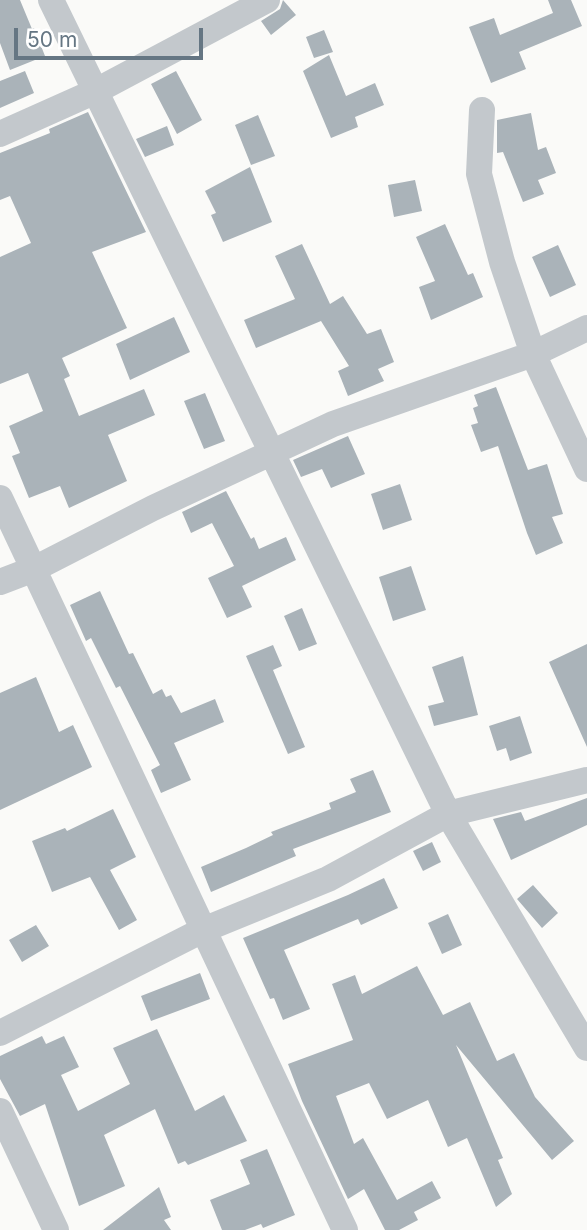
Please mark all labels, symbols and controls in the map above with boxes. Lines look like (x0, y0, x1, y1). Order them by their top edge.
scale bar (18, 14, 206, 58)
text: 50 m (27, 27, 77, 52)

